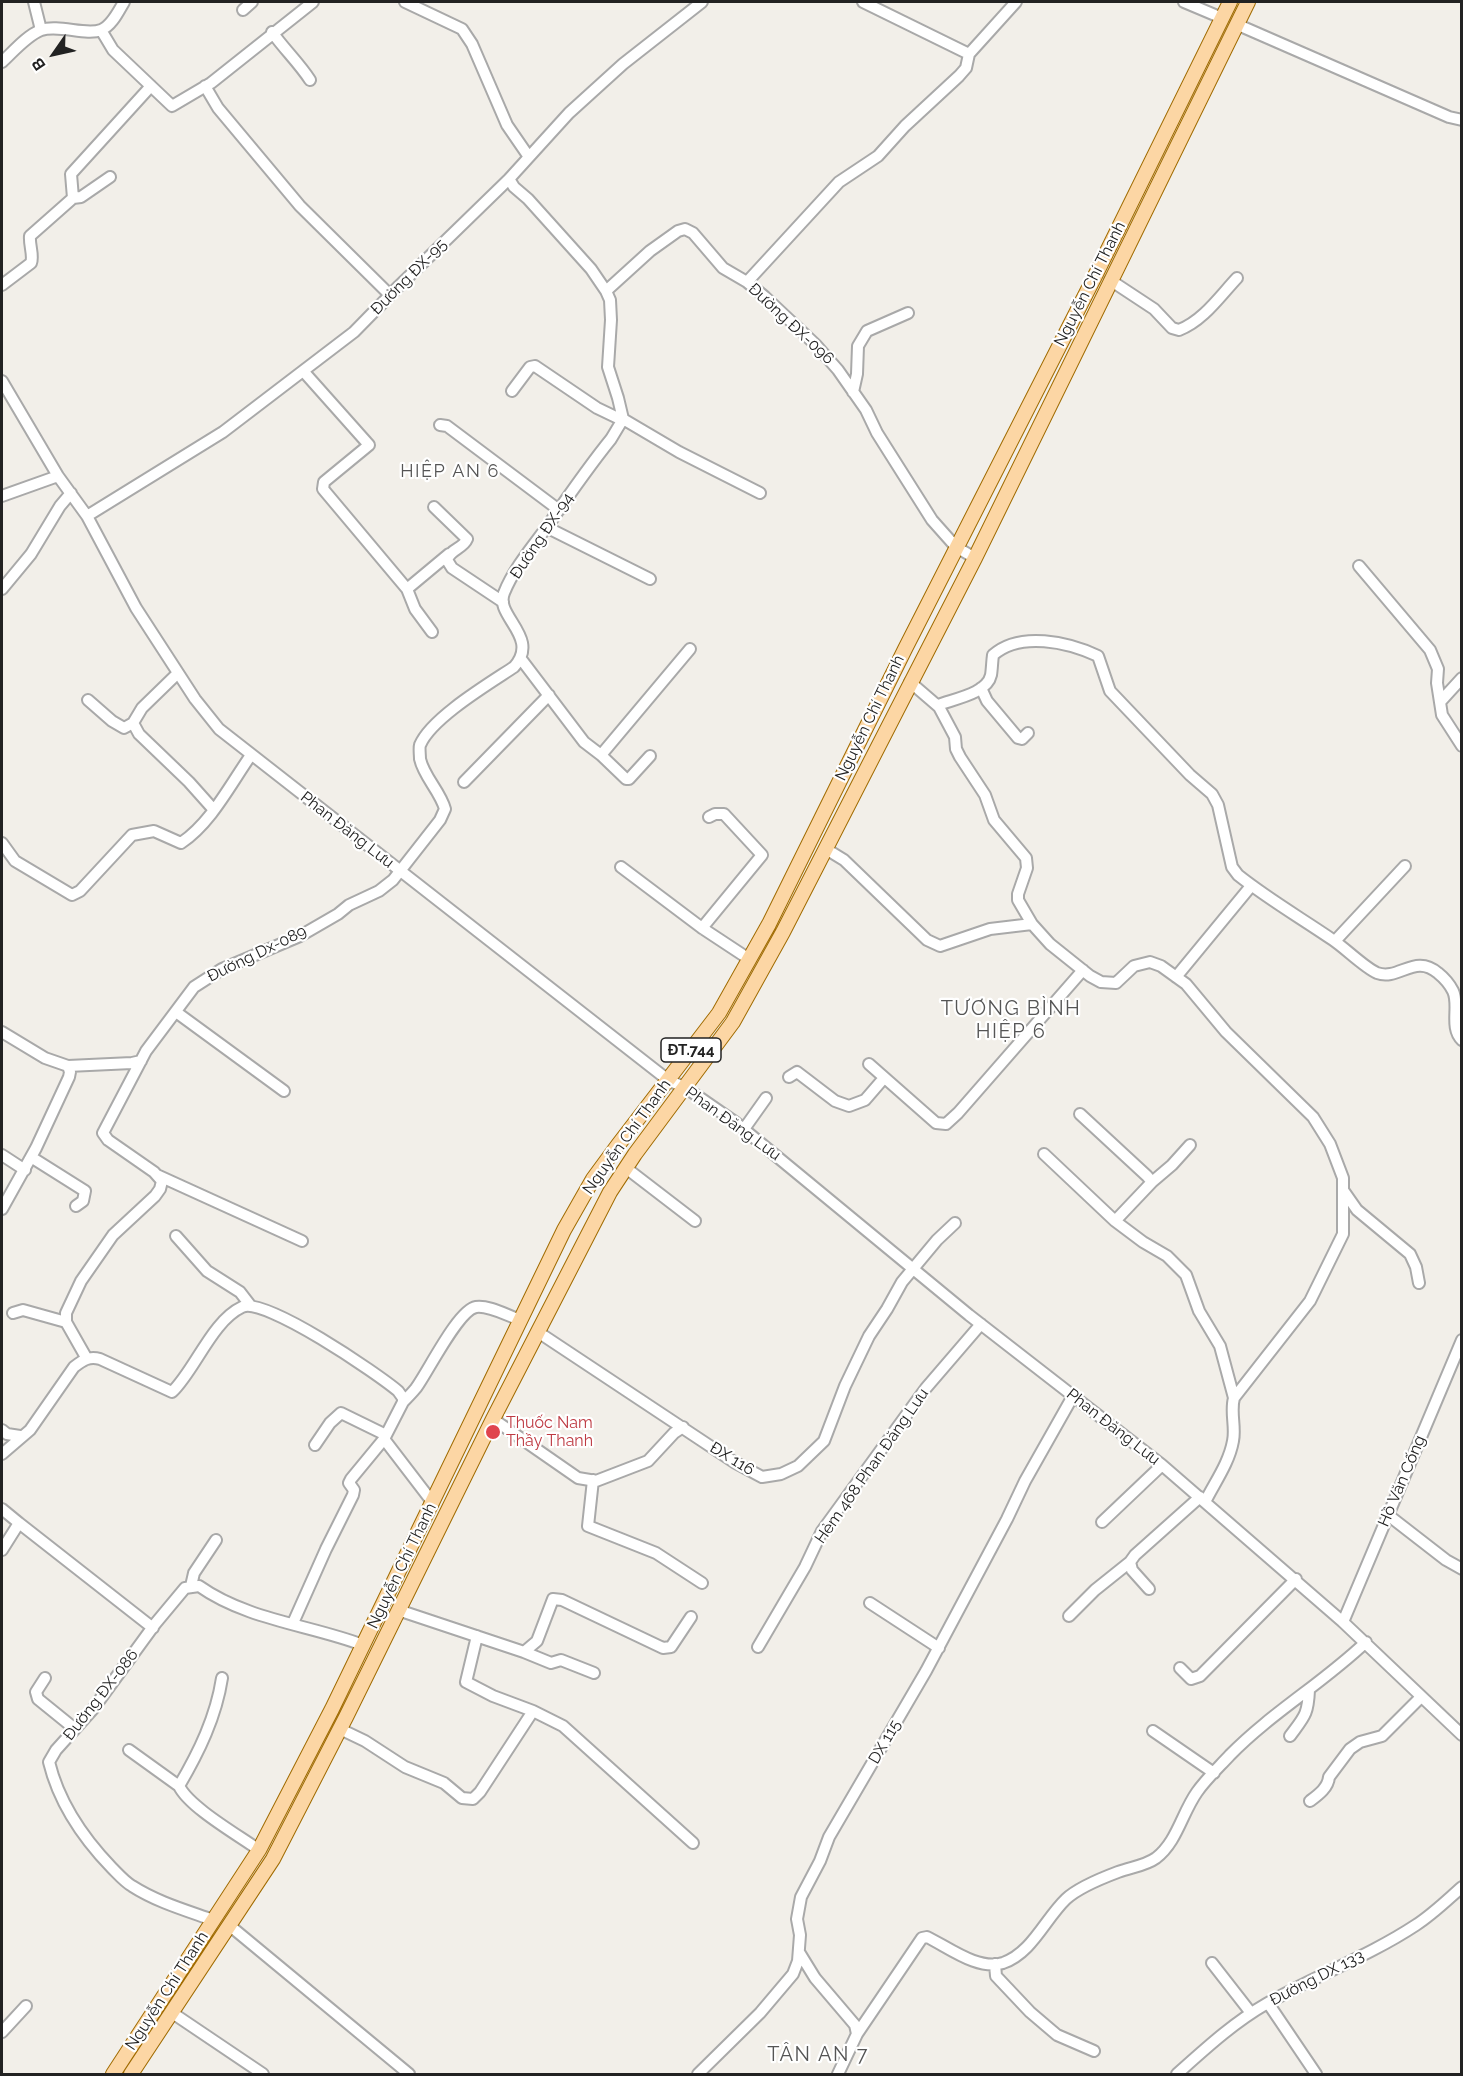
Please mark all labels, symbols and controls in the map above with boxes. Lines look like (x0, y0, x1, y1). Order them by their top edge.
north arrow (24, 24, 84, 84)
text: B (28, 55, 50, 74)
street label: Nguyễn Chí Thanh (1050, 218, 1130, 350)
street label: Đường ĐX-95 (367, 235, 451, 319)
street label: Đường ĐX-096 (744, 279, 838, 369)
district label: HIỆP AN 6 (400, 461, 500, 483)
street label: Đường ĐX-94 (506, 489, 578, 583)
street label: Nguyễn Chí Thanh (831, 652, 909, 784)
street label: Phan Đăng Lưu (296, 788, 398, 872)
street label: Đường Dx-089 (204, 922, 310, 986)
district label: TƯƠNG BÌNH HIỆP 6 (941, 997, 1081, 1044)
road number: ĐT.744 (661, 1038, 721, 1062)
street label: Nguyễn Chí Thanh (579, 1076, 675, 1198)
street label: Phan Đăng Lưu (682, 1083, 784, 1165)
street label: Hẻm 468 Phan Đăng Lưu (811, 1385, 933, 1547)
street label: Phan Đăng Lưu (1062, 1385, 1164, 1469)
place label: Thuốc Nam Thầy Thanh (506, 1413, 593, 1451)
marker: Thuốc Nam Thầy Thanh (484, 1423, 502, 1441)
street label: Hồ Văn Cống (1374, 1432, 1430, 1530)
street label: ĐX 116 (706, 1438, 758, 1480)
street label: Nguyễn Chí Thanh (363, 1500, 441, 1632)
street label: Đường ĐX-086 (59, 1646, 143, 1744)
street label: DX 115 (865, 1717, 905, 1767)
street label: Nguyễn Chí Thanh (122, 1928, 212, 2054)
street label: Đường DX 133 (1267, 1946, 1367, 2010)
district label: TÂN AN 7 (767, 2043, 869, 2067)

